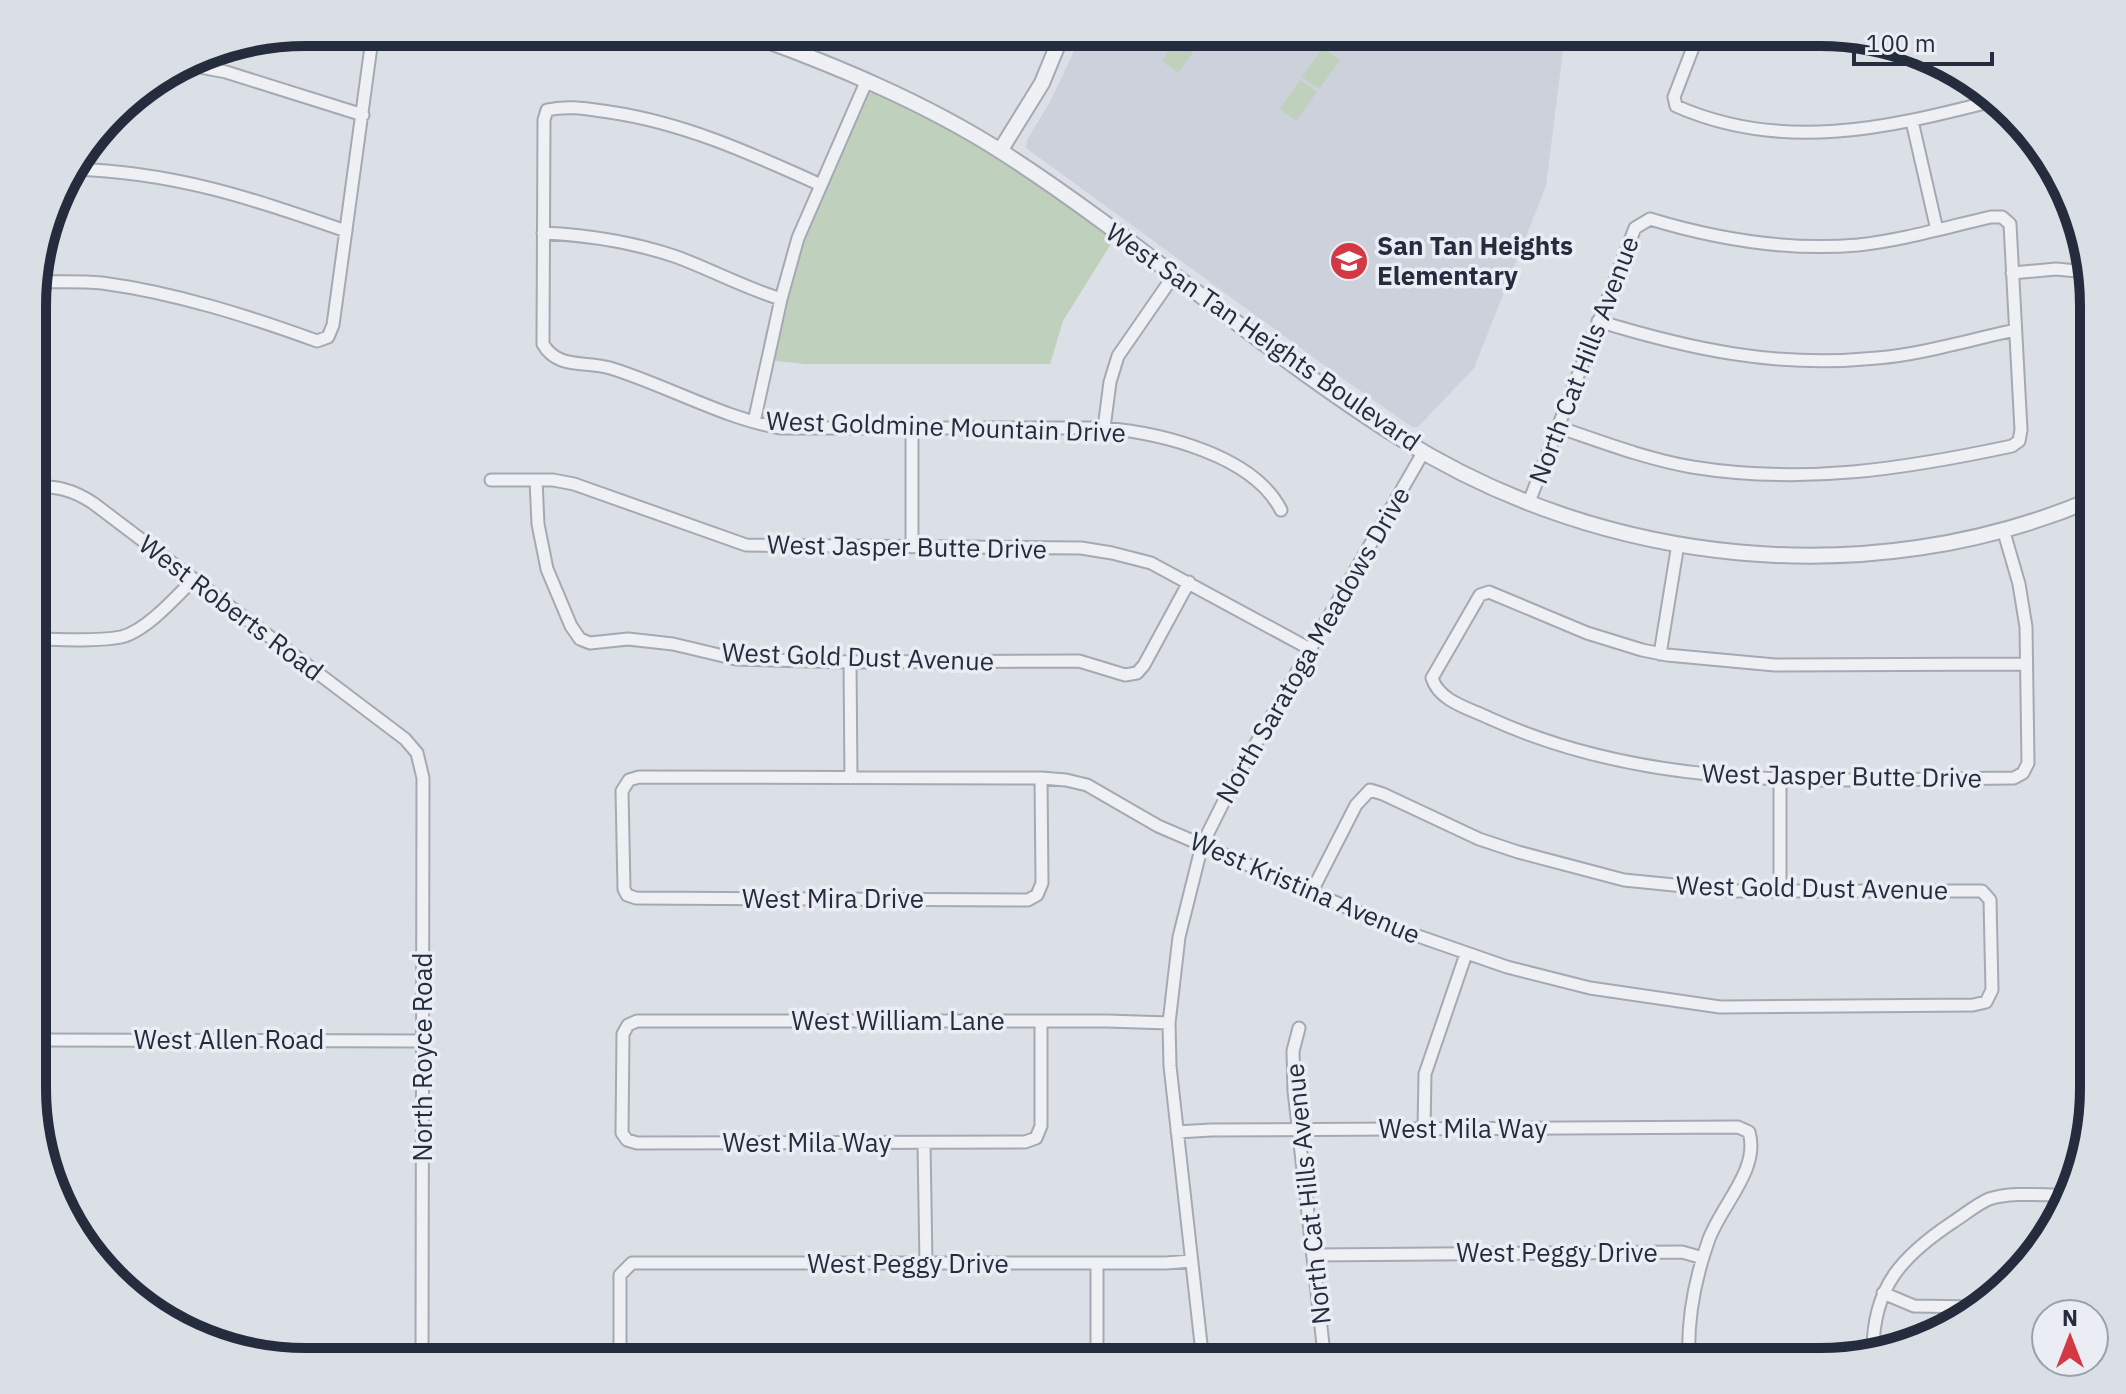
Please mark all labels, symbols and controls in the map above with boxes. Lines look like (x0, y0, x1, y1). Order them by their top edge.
scale bar (1854, 16, 1992, 66)
text: 100 m (1866, 27, 1936, 59)
street label: West San Tan Heights Boulevard (1100, 214, 1428, 458)
place label: San Tan Heights Elementary (1377, 228, 1573, 292)
street label: North Cat Hills Avenue (1520, 231, 1646, 488)
school or university icon: San Tan Heights Elementary (1328, 240, 1370, 282)
street label: West Goldmine Mountain Drive (766, 403, 1126, 449)
street label: North Saratoga Meadows Drive (1207, 480, 1417, 809)
street label: West Roberts Road (133, 527, 331, 688)
street label: West Jasper Butte Drive (767, 527, 1047, 565)
street label: West Gold Dust Avenue (721, 634, 995, 678)
street label: West Jasper Butte Drive (1702, 756, 1982, 794)
street label: West Kristina Avenue (1185, 823, 1426, 951)
street label: West Gold Dust Avenue (1675, 868, 1949, 906)
street label: West Mira Drive (742, 881, 924, 915)
street label: North Royce Road (405, 952, 439, 1162)
street label: West William Lane (791, 1003, 1005, 1037)
street label: West Allen Road (134, 1022, 324, 1056)
street label: North Cat Hills Avenue (1276, 1062, 1338, 1326)
street label: West Mila Way (1378, 1111, 1548, 1145)
street label: West Mila Way (722, 1125, 892, 1159)
street label: West Peggy Drive (1456, 1235, 1658, 1269)
street label: West Peggy Drive (807, 1246, 1009, 1280)
north arrow (2030, 1298, 2110, 1378)
text: N (2062, 1303, 2078, 1332)

